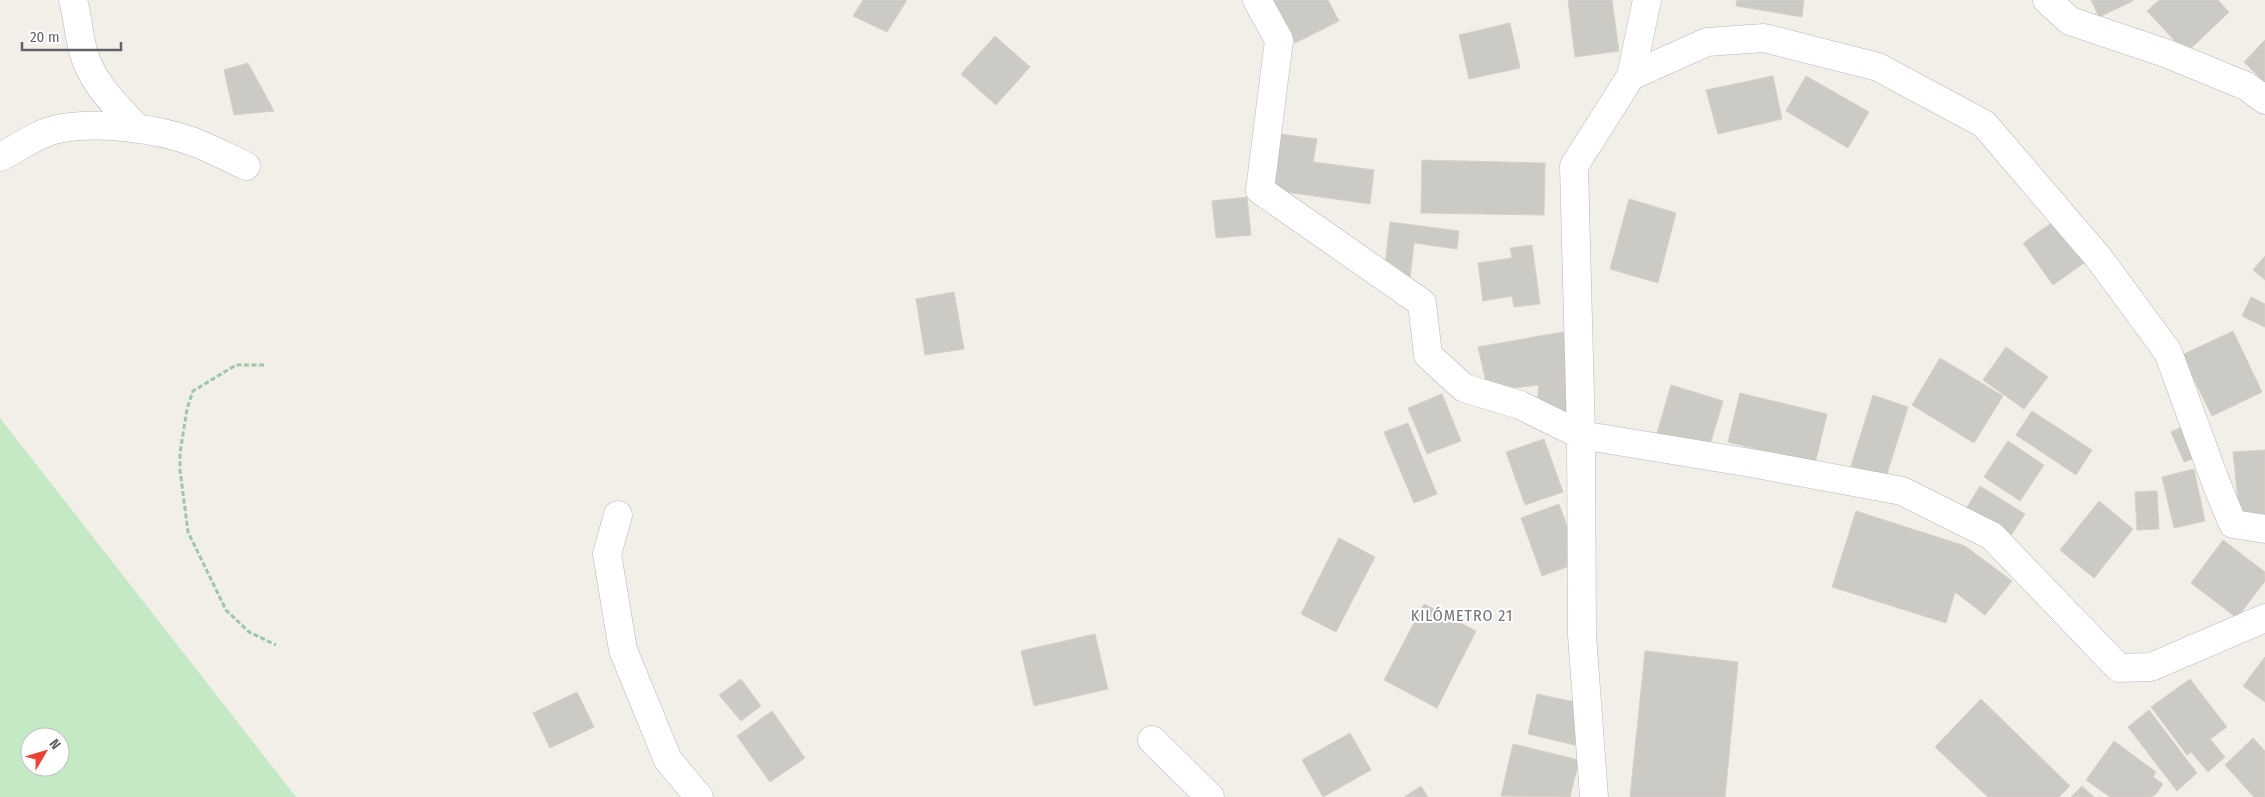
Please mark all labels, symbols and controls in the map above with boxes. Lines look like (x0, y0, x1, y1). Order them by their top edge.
scale bar (22, 20, 121, 52)
text: 20 m (30, 28, 60, 46)
district label: KILÓMETRO 21 (1411, 606, 1513, 625)
north arrow (20, 727, 70, 777)
text: N (46, 736, 64, 753)

